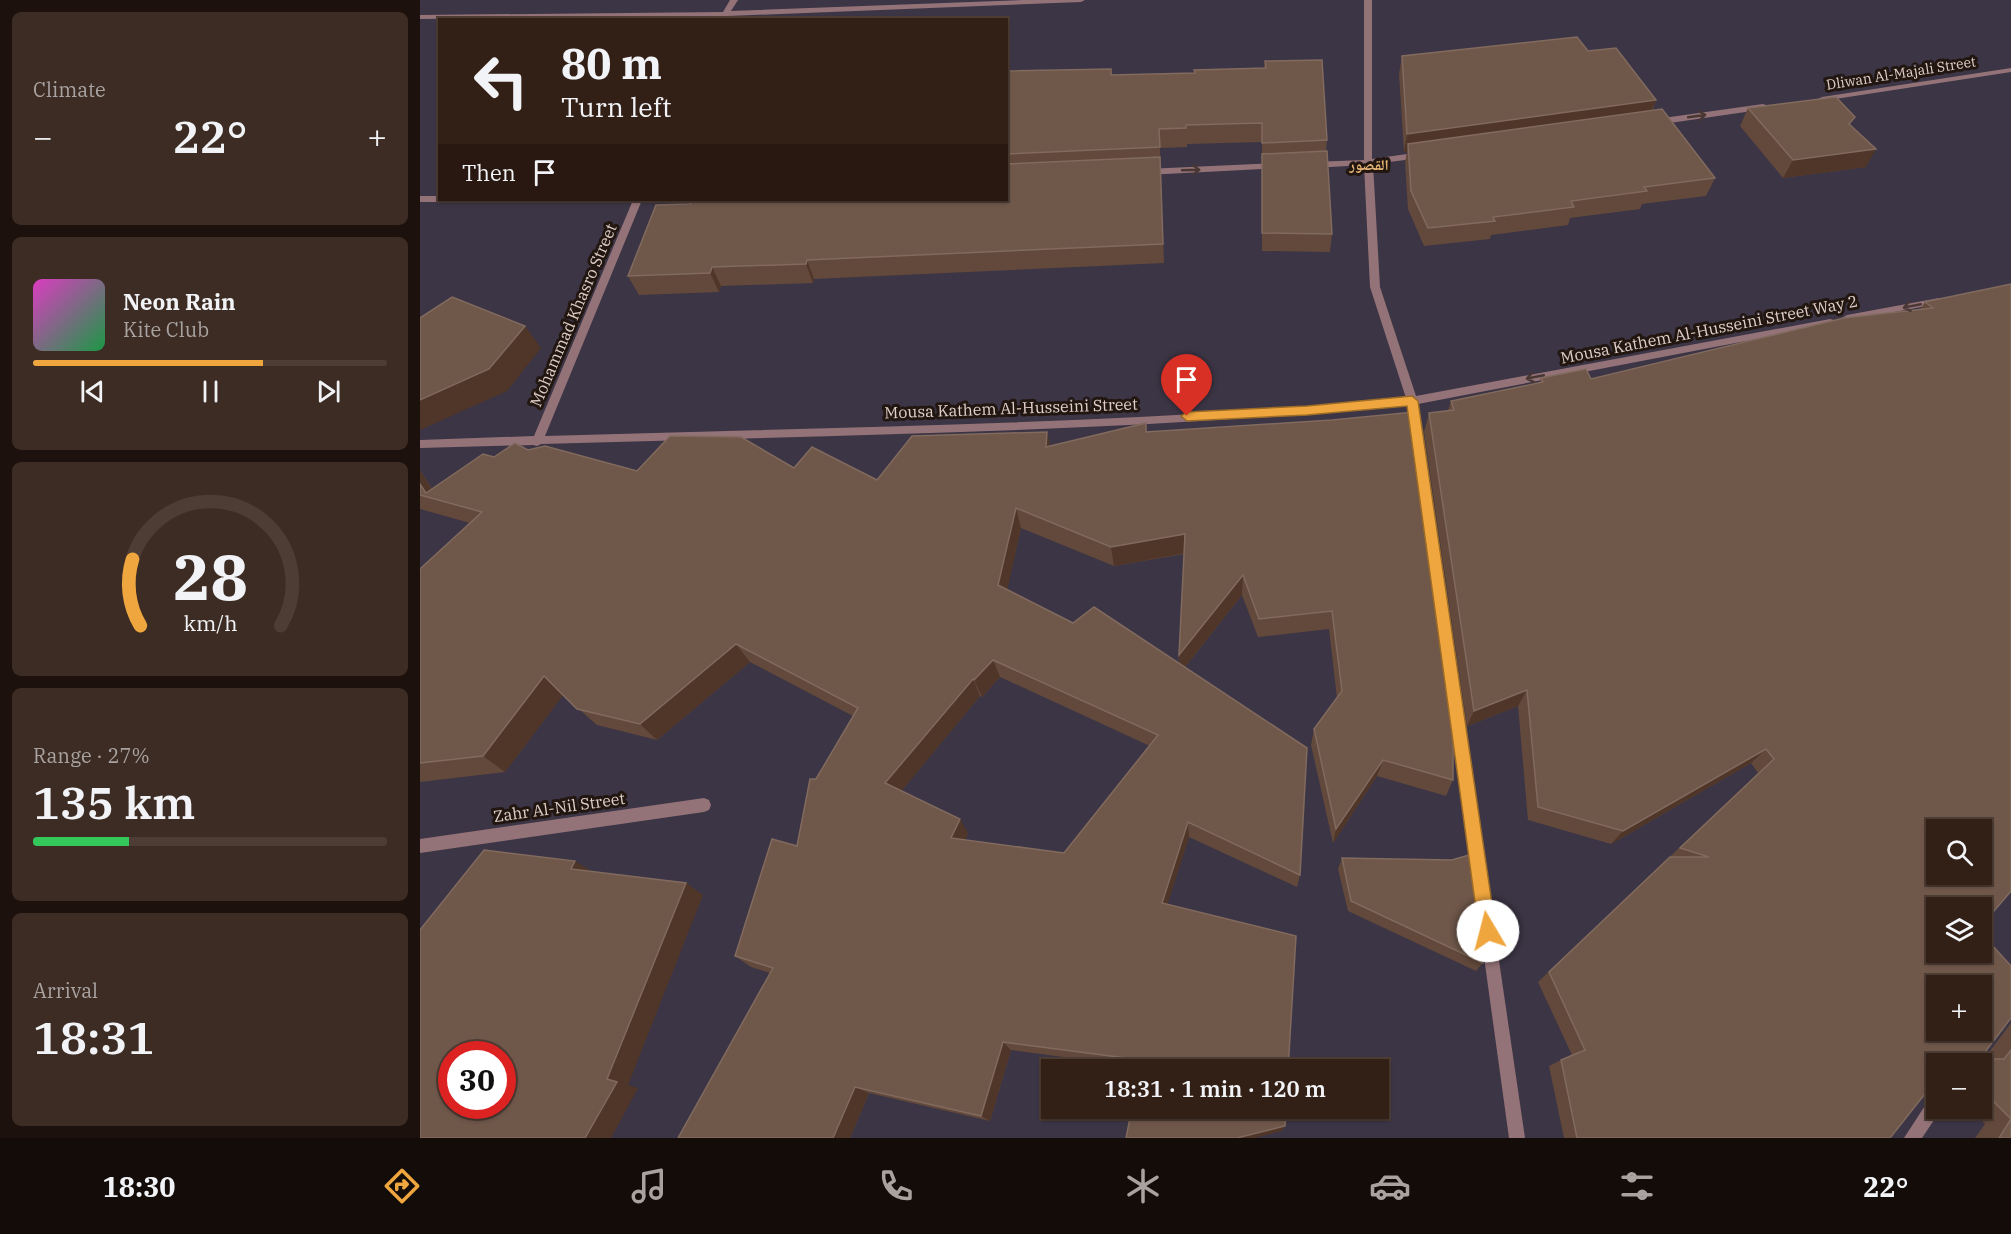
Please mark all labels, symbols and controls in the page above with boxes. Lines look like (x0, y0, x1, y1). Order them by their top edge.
text: 80 m (561, 36, 662, 91)
icon: left (462, 42, 540, 120)
street label: Dliwan Al-Majali Street (1825, 52, 1977, 94)
text: Climate (33, 76, 106, 103)
text: Turn left (561, 89, 672, 124)
text: 22° (172, 107, 248, 165)
one-way arrow (1687, 111, 1707, 122)
text: − (33, 115, 53, 158)
text: + (367, 115, 387, 158)
district label: القصور (1348, 155, 1389, 174)
icon: arrive (528, 156, 561, 189)
text: Then (462, 158, 516, 187)
one-way arrow (1180, 164, 1200, 175)
street label: Mohammad Khasro Street (525, 220, 621, 410)
text: Neon Rain (123, 287, 236, 316)
street label: Mousa Kathem Al-Husseini Street Way 2 (1559, 290, 1859, 368)
one-way arrow (1903, 301, 1923, 312)
text: Kite Club (123, 316, 209, 343)
pin (1161, 354, 1212, 416)
icon: arrive (1170, 363, 1203, 396)
one-way arrow (1526, 372, 1545, 383)
icon: previous (76, 375, 109, 408)
icon: pause (194, 375, 227, 408)
icon: next (312, 375, 345, 408)
street label: Mousa Kathem Al-Husseini Street (884, 394, 1138, 422)
text: 28 (173, 536, 247, 617)
text: km/h (183, 609, 237, 637)
text: Range · 27% (33, 742, 150, 769)
text: 135 km (33, 773, 195, 831)
street label: Zahr Al-Nil Street (492, 788, 626, 826)
map controls (1926, 819, 1992, 1119)
button: search (1926, 819, 1992, 885)
button: layers (1926, 897, 1992, 963)
position arrow (1456, 899, 1520, 963)
button: + (1926, 975, 1992, 1041)
text: Arrival (33, 977, 98, 1004)
text: 18:31 (33, 1008, 154, 1066)
speed limit sign: 30 (438, 1041, 516, 1119)
button: − (1926, 1053, 1992, 1119)
text: 18:31 · 1 min · 120 m (1104, 1074, 1326, 1103)
icon: directions (381, 1165, 423, 1207)
icon: music (628, 1165, 670, 1207)
icon: phone (875, 1165, 917, 1207)
icon: climate (1122, 1165, 1164, 1207)
icon: car (1369, 1165, 1411, 1207)
icon: filters (1616, 1165, 1658, 1207)
text: 18:30 (103, 1169, 176, 1204)
text: 22° (1863, 1169, 1908, 1204)

